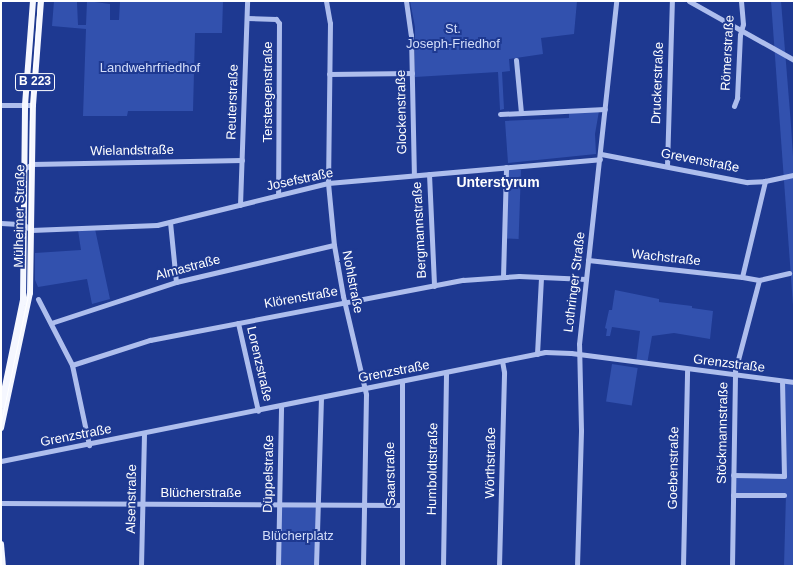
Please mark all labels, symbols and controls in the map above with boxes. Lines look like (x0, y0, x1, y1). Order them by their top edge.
street label: Römerstraße (718, 15, 738, 91)
park label: St. Joseph-Friedhof (406, 22, 500, 53)
street label: Tersteegenstraße (260, 41, 276, 143)
street label: Druckerstraße (649, 42, 667, 124)
park label: Landwehrfriedhof (100, 60, 200, 76)
street label: Reuterstraße (224, 64, 242, 140)
street label: Glockenstraße (393, 70, 411, 154)
road number: B 223 (14, 72, 56, 92)
street label: Wielandstraße (90, 142, 174, 160)
street label: Grevenstraße (660, 146, 740, 176)
street label: Mülheimer Straße (11, 164, 29, 268)
street label: Josefstraße (265, 165, 335, 195)
district label: Unterstyrum (456, 174, 540, 190)
street label: Bergmannstraße (410, 181, 430, 279)
street label: Lothringer Straße (561, 231, 589, 333)
street label: Wachstraße (631, 247, 701, 269)
street label: Nohlstraße (338, 249, 366, 315)
street label: Almastraße (154, 252, 222, 284)
street label: Klörenstraße (263, 284, 339, 312)
street label: Lorenzstraße (243, 325, 275, 403)
street label: Grenzstraße (692, 352, 766, 376)
street label: Grenzstraße (357, 357, 431, 387)
street label: Stöckmannstraße (714, 382, 732, 484)
street label: Grenzstraße (39, 421, 113, 451)
street label: Humboldtstraße (424, 423, 442, 515)
street label: Goebenstraße (665, 426, 683, 510)
street label: Wörthstraße (483, 427, 499, 499)
street label: Düppelstraße (261, 435, 277, 513)
street label: Saarstraße (383, 442, 399, 506)
street label: Alsenstraße (124, 464, 140, 534)
street label: Blücherstraße (161, 485, 241, 501)
park label: Blücherplatz (262, 528, 334, 544)

